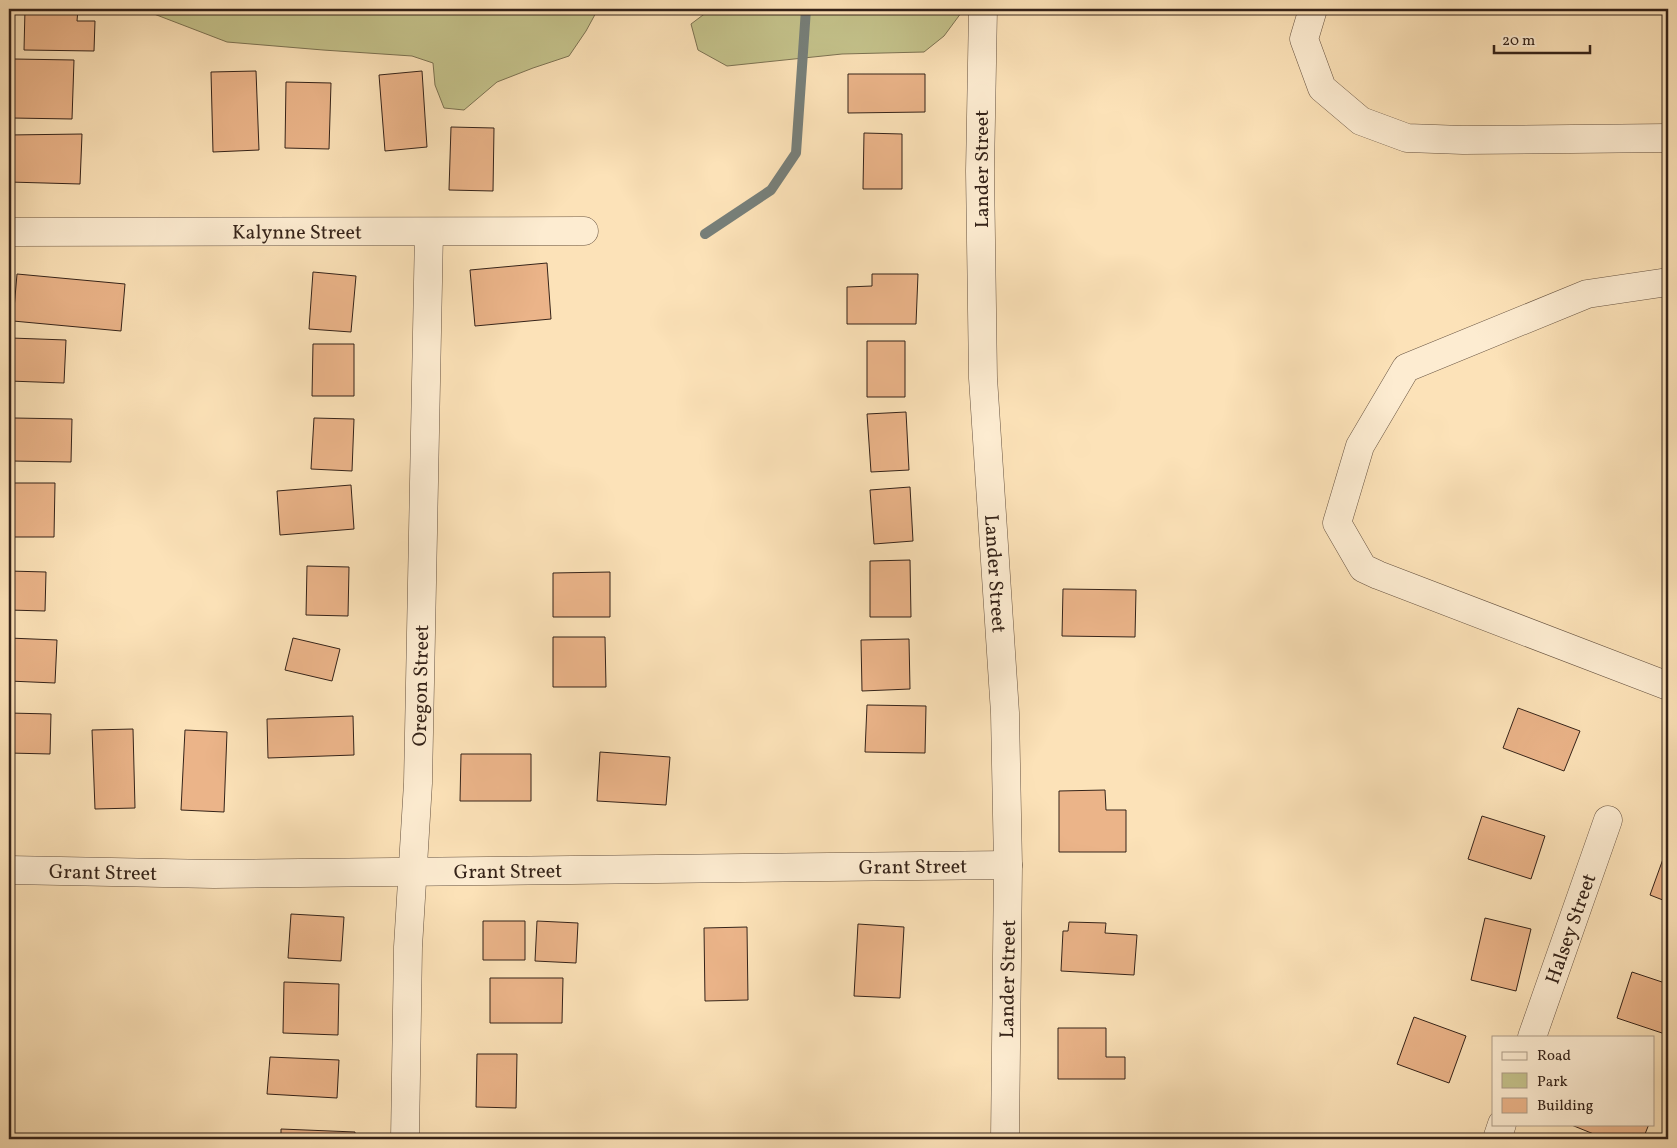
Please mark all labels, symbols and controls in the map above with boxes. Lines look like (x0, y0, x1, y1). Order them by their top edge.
scale bar (1494, 22, 1591, 54)
text: 20 m (1502, 31, 1535, 52)
street label: Lander Street (969, 110, 997, 228)
street label: Kalynne Street (232, 219, 362, 248)
street label: Lander Street (976, 513, 1012, 634)
street label: Oregon Street (407, 624, 437, 747)
street label: Grant Street (859, 853, 967, 883)
street label: Grant Street (454, 858, 562, 887)
street label: Grant Street (48, 859, 157, 889)
street label: Halsey Street (1540, 870, 1604, 988)
street label: Lander Street (994, 919, 1024, 1039)
legend (1492, 1036, 1654, 1126)
text: Road (1537, 1046, 1571, 1067)
text: Park (1537, 1072, 1568, 1093)
text: Building (1537, 1096, 1594, 1117)

